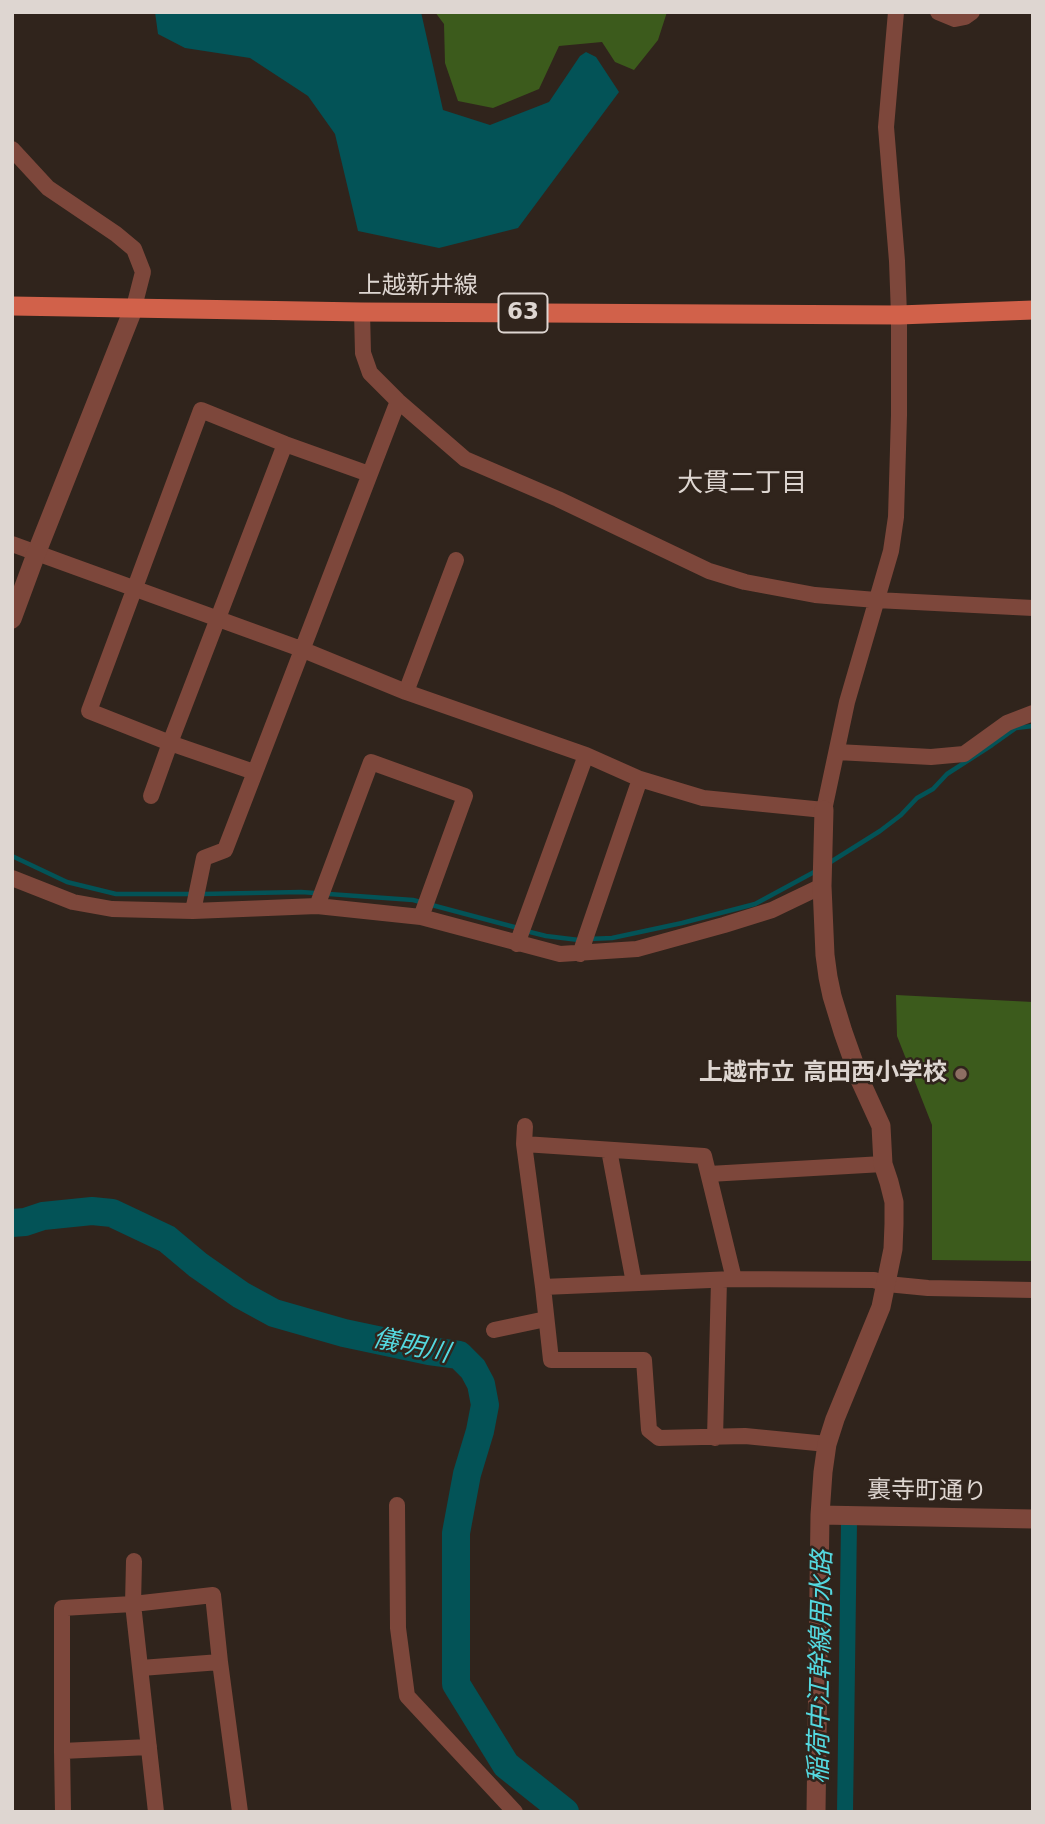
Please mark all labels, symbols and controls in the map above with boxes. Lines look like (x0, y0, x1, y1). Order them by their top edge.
street label: 上越新井線 (358, 273, 478, 301)
road number: 63 (498, 294, 548, 332)
district label: 大貫二丁目 (677, 468, 807, 500)
place label: 上越市立 高田西小学校 (699, 1060, 947, 1088)
marker: 上越市立 高田西小学校 (953, 1066, 969, 1082)
water label: 儀明川 (370, 1324, 452, 1370)
street label: 裏寺町通り (867, 1477, 987, 1507)
water label: 稲荷中江幹線用水路 (804, 1550, 840, 1784)

